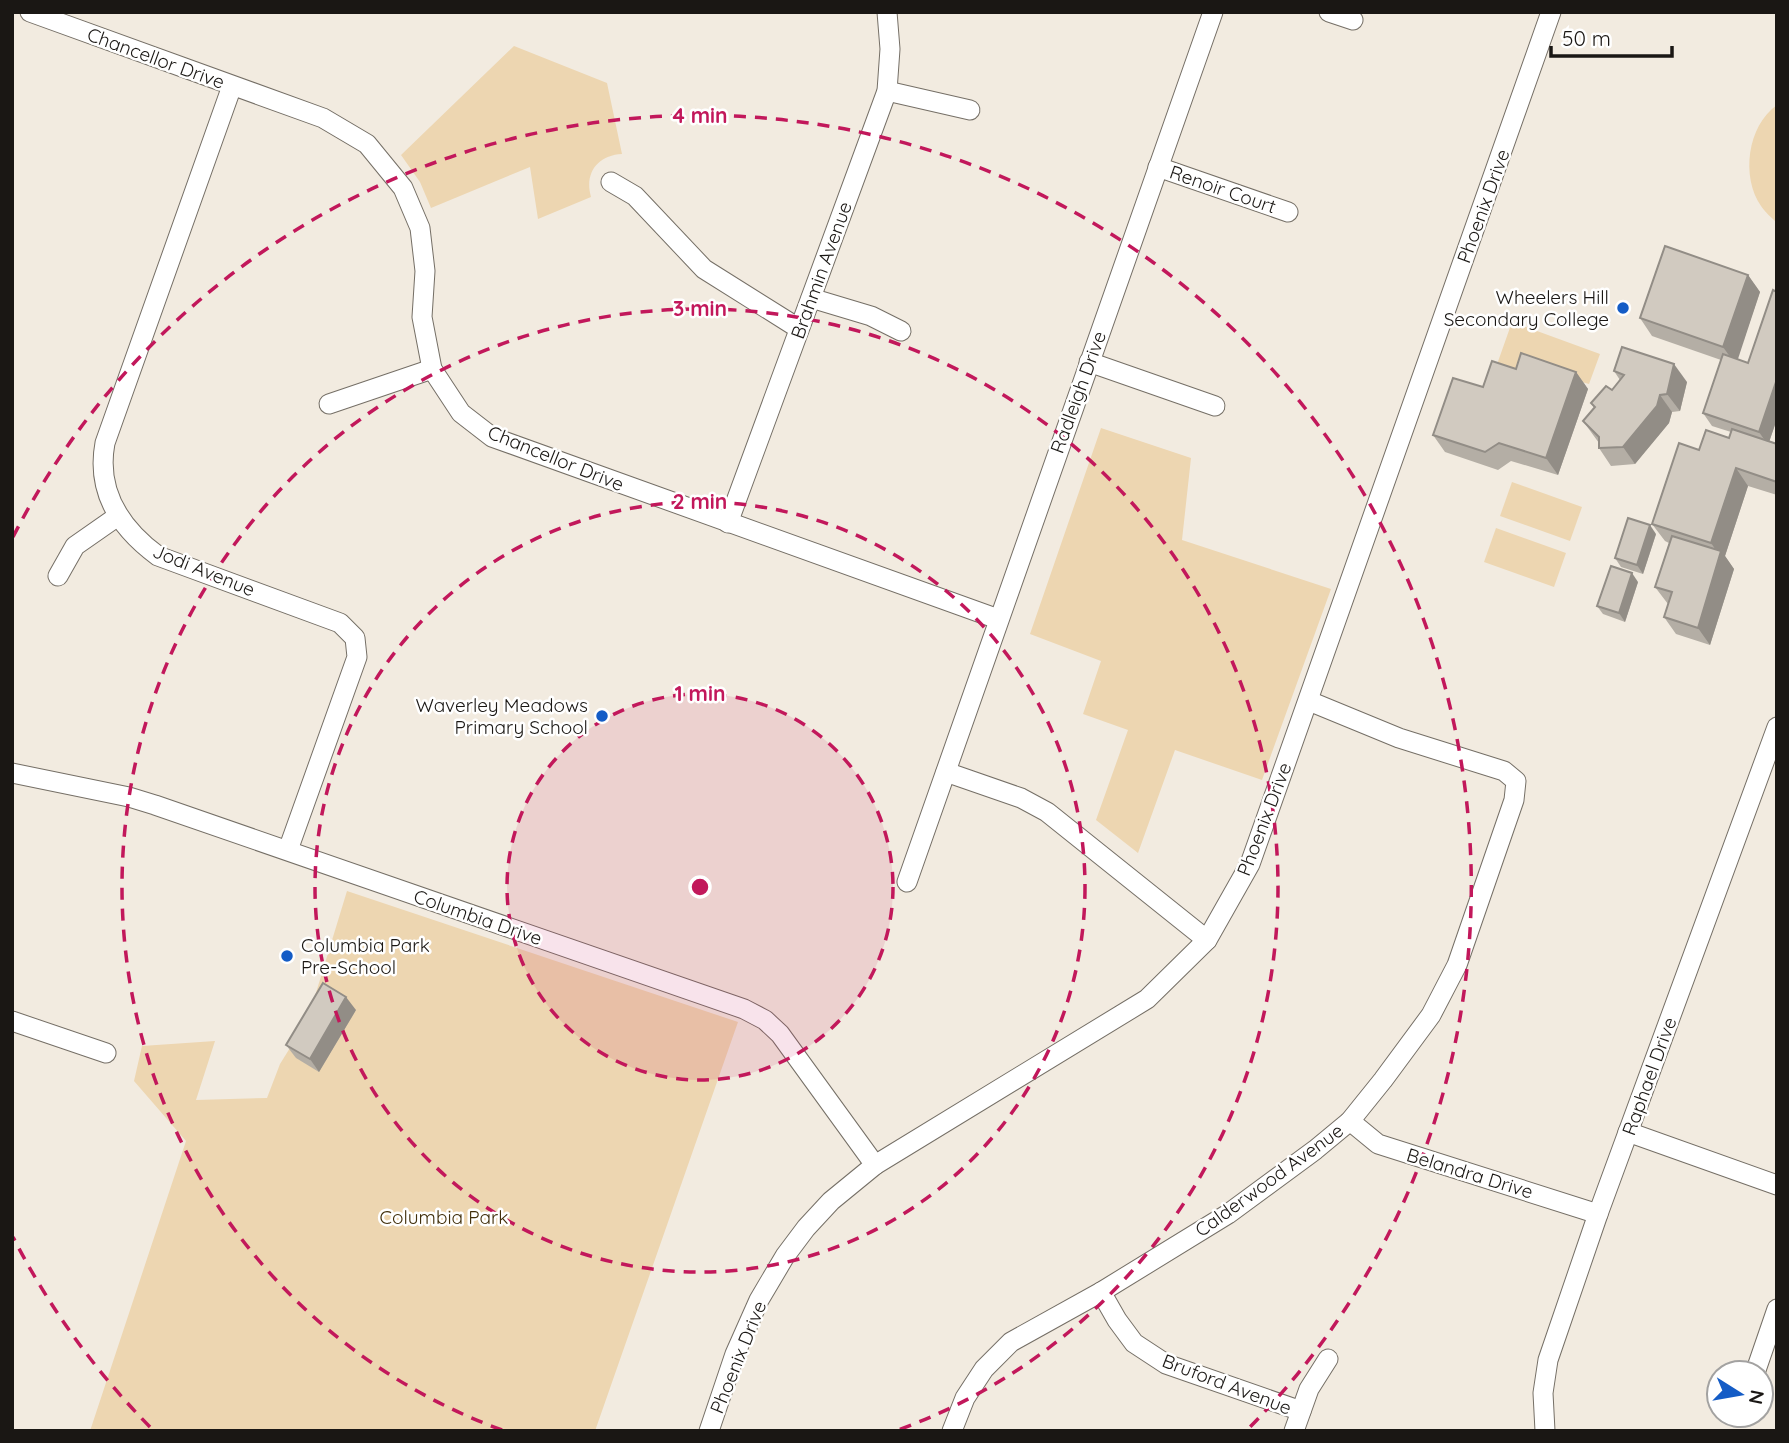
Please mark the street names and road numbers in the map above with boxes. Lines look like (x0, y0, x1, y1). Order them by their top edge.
street label: Chancellor Drive (84, 22, 228, 94)
street label: Phoenix Drive (1451, 146, 1515, 266)
street label: Renoir Court (1167, 160, 1279, 218)
street label: Brahmin Avenue (785, 198, 857, 342)
street label: Radleigh Drive (1045, 328, 1111, 456)
street label: Chancellor Drive (484, 420, 628, 496)
street label: Jodi Avenue (149, 539, 259, 601)
street label: Phoenix Drive (1231, 759, 1297, 879)
street label: Columbia Drive (411, 884, 545, 950)
street label: Raphael Drive (1616, 1014, 1682, 1138)
street label: Calderwood Avenue (1190, 1118, 1348, 1242)
street label: Belandra Drive (1404, 1142, 1536, 1204)
street label: Phoenix Drive (704, 1297, 772, 1417)
street label: Bruford Avenue (1159, 1348, 1295, 1420)

